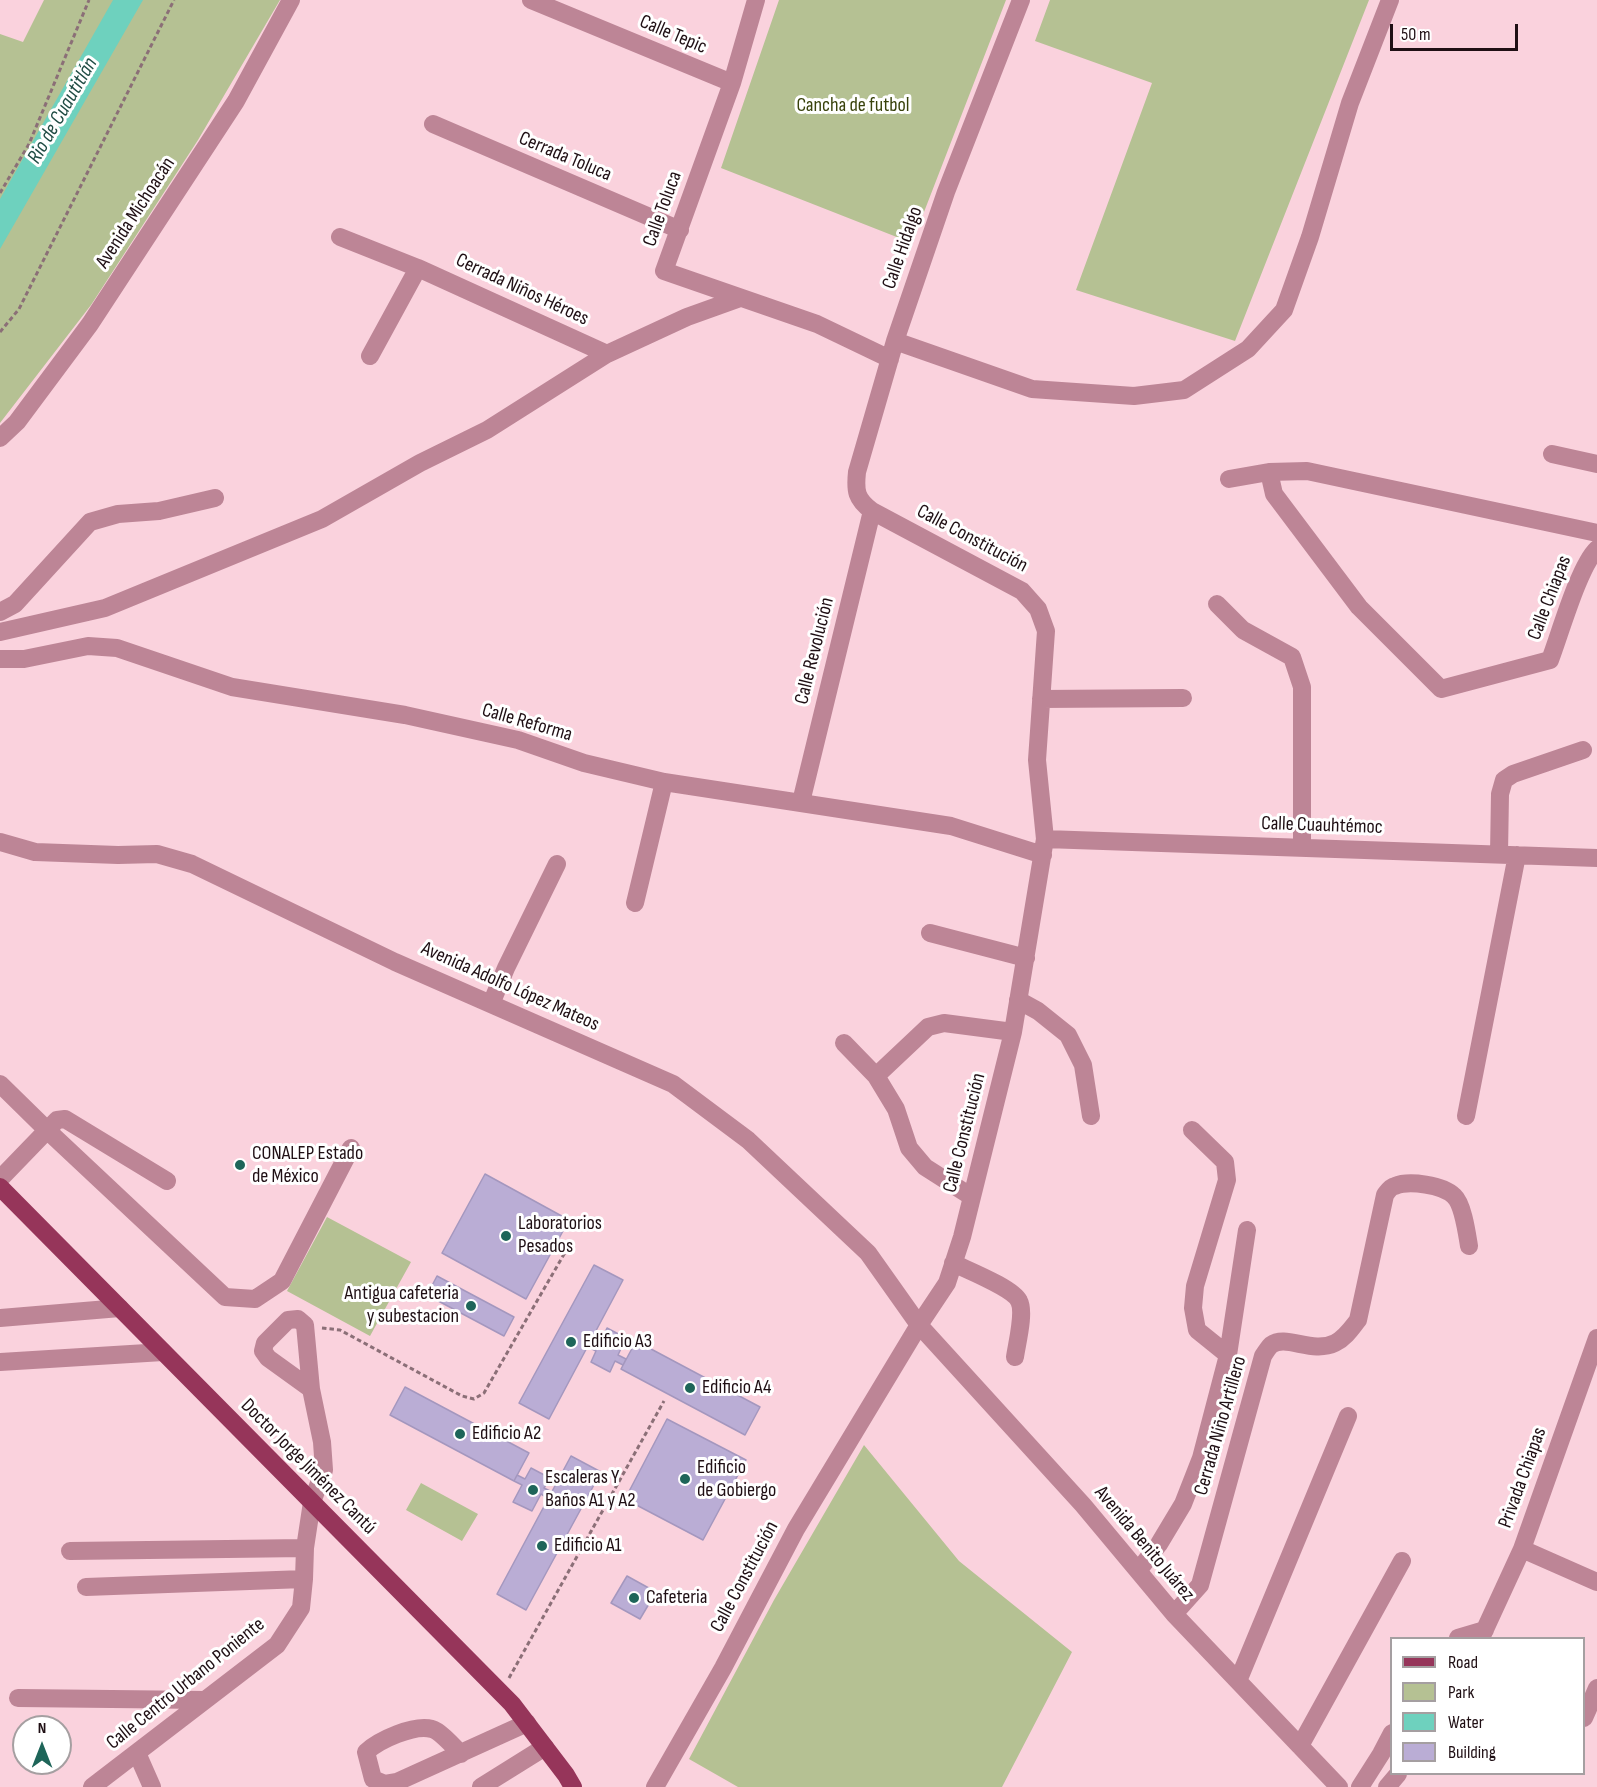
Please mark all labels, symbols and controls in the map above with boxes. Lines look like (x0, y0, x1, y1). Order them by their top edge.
street label: Calle Tepic (636, 10, 710, 60)
scale bar (1393, 12, 1520, 50)
text: 50 m (1401, 24, 1431, 45)
water label: Rio de Cuautitlán (22, 53, 104, 169)
park label: Cancha de futbol (796, 94, 910, 118)
street label: Cerrada Toluca (515, 127, 615, 187)
street label: Avenida Michoacán (91, 153, 181, 273)
street label: Calle Toluca (638, 168, 688, 250)
street label: Calle Hidalgo (878, 204, 928, 292)
street label: Cerrada Niños Héroes (452, 249, 592, 331)
street label: Calle Constitución (912, 500, 1032, 578)
street label: Calle Chiapas (1523, 552, 1577, 644)
street label: Calle Revolución (790, 595, 840, 707)
street label: Calle Reforma (479, 699, 575, 747)
street label: Calle Cuauhtémoc (1261, 812, 1383, 840)
street label: Avenida Adolfo López Mateos (417, 937, 603, 1037)
street label: Calle Constitución (939, 1071, 991, 1195)
place label: CONALEP Estado de México (252, 1142, 363, 1189)
marker: CONALEP Estado de México (233, 1158, 247, 1172)
place label: Laboratorios Pesados (518, 1212, 602, 1259)
marker: Laboratorios Pesados (499, 1229, 513, 1243)
place label: Antigua cafeteria y subestacion (344, 1282, 459, 1329)
marker: Antigua cafeteria y subestacion (464, 1299, 478, 1313)
place label: Edificio A3 (583, 1330, 652, 1354)
marker: Edificio A3 (564, 1335, 578, 1349)
street label: Cerrada Niño Artillero (1190, 1354, 1252, 1498)
place label: Edificio A4 (702, 1376, 771, 1400)
marker: Edificio A4 (683, 1381, 697, 1395)
street label: Doctor Jorge Jiménez Cantú (235, 1394, 381, 1540)
place label: Edificio A2 (472, 1422, 541, 1446)
street label: Privada Chiapas (1494, 1425, 1552, 1531)
marker: Edificio A2 (453, 1427, 467, 1441)
place label: Edificio de Gobiergo (697, 1456, 776, 1503)
place label: Escaleras Y Baños A1 y A2 (545, 1466, 636, 1513)
marker: Edificio de Gobiergo (678, 1472, 692, 1486)
street label: Avenida Benito Juárez (1089, 1482, 1199, 1606)
marker: Escaleras Y Baños A1 y A2 (526, 1483, 540, 1497)
street label: Calle Constitución (706, 1517, 784, 1637)
place label: Edificio A1 (554, 1534, 622, 1558)
marker: Edificio A1 (535, 1539, 549, 1553)
place label: Cafeteria (646, 1586, 708, 1610)
marker: Cafeteria (627, 1591, 641, 1605)
street label: Calle Centro Urbano Poniente (102, 1613, 270, 1755)
legend (1390, 1637, 1585, 1775)
text: Road (1448, 1652, 1478, 1673)
text: Park (1448, 1682, 1474, 1703)
text: Water (1448, 1712, 1484, 1733)
north arrow (12, 1715, 72, 1775)
text: N (38, 1719, 46, 1738)
text: Building (1448, 1742, 1496, 1763)

